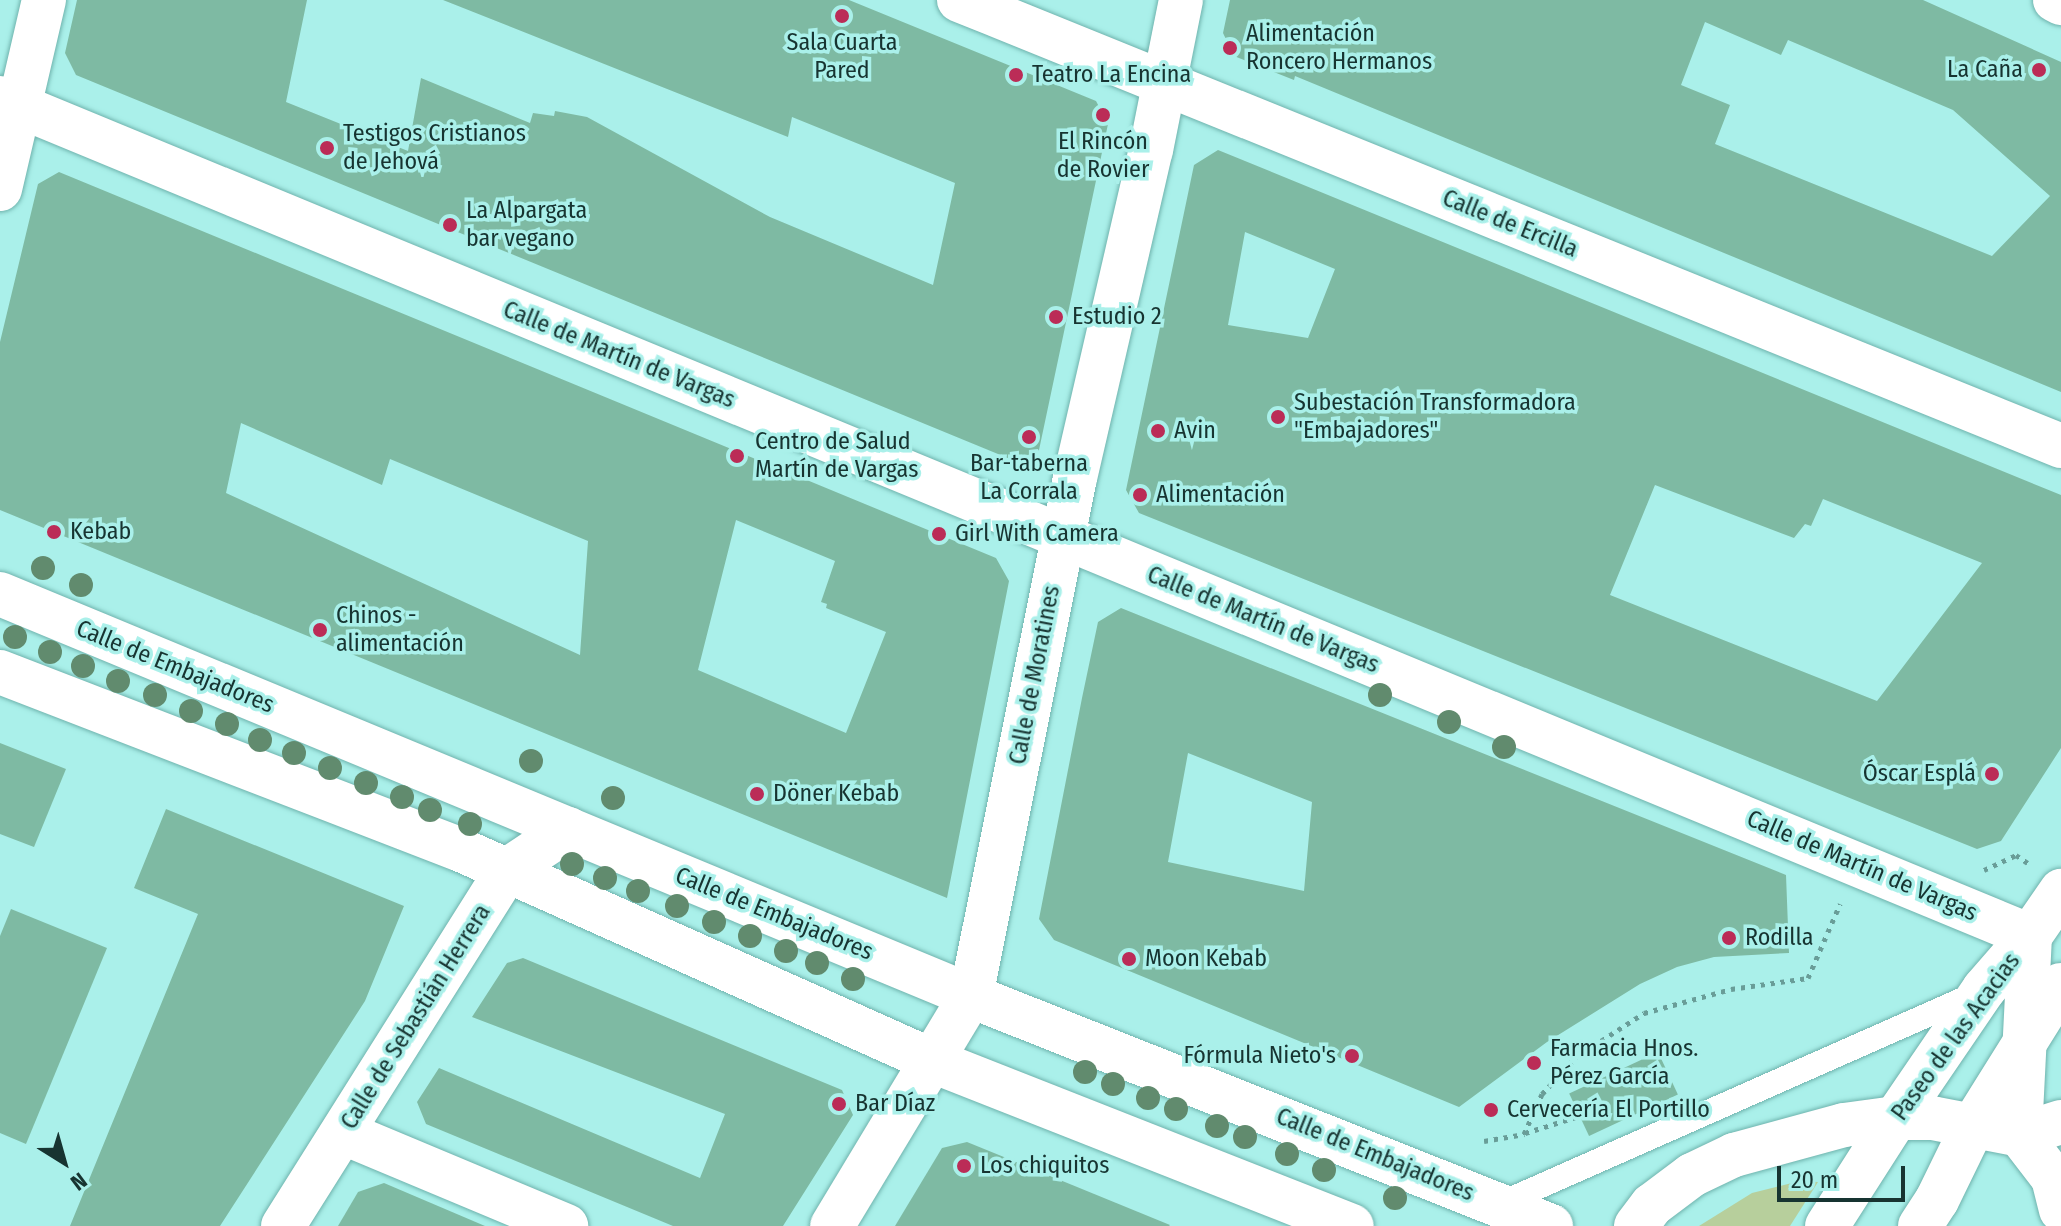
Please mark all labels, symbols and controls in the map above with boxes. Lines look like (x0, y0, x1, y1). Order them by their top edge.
marker: Sala Cuarta Pared (833, 7, 851, 25)
place label: Alimentación Roncero Hermanos (1246, 20, 1432, 76)
place label: Sala Cuarta Pared (787, 29, 897, 85)
marker: Alimentación Roncero Hermanos (1221, 39, 1239, 57)
place label: La Caña (1947, 56, 2023, 84)
place label: Teatro La Encina (1032, 61, 1191, 89)
marker: La Caña (2030, 61, 2048, 79)
marker: Teatro La Encina (1007, 66, 1025, 84)
marker: El Rincón de Rovier (1094, 106, 1112, 124)
place label: Testigos Cristianos de Jehová (343, 120, 526, 176)
place label: El Rincón de Rovier (1057, 128, 1149, 184)
marker: Testigos Cristianos de Jehová (318, 139, 336, 157)
street label: Calle de Ercilla (1438, 184, 1582, 264)
place label: La Alpargata bar vegano (466, 197, 587, 253)
marker: La Alpargata bar vegano (441, 216, 459, 234)
street label: Calle de Martín de Vargas (499, 295, 739, 415)
place label: Estudio 2 (1072, 303, 1162, 331)
marker: Estudio 2 (1047, 308, 1065, 326)
place label: Subestación Transformadora "Embajadores" (1294, 389, 1576, 445)
marker: Subestación Transformadora "Embajadores" (1269, 408, 1287, 426)
place label: Avin (1174, 417, 1216, 445)
marker: Avin (1149, 422, 1167, 440)
place label: Centro de Salud Martín de Vargas (755, 428, 918, 484)
marker: Bar-taberna La Corrala (1020, 428, 1038, 446)
marker: Centro de Salud Martín de Vargas (726, 445, 748, 467)
place label: Bar-taberna La Corrala (970, 450, 1088, 506)
place label: Alimentación (1156, 481, 1285, 509)
marker: Alimentación (1131, 486, 1149, 504)
place label: Kebab (70, 518, 131, 546)
place label: Girl With Camera (955, 520, 1119, 548)
marker: Kebab (45, 523, 63, 541)
marker: Girl With Camera (930, 525, 948, 543)
street label: Calle de Martín de Vargas (1143, 560, 1383, 680)
street label: Calle de Moratines (1004, 583, 1066, 767)
place label: Chinos - alimentación (336, 602, 464, 658)
street label: Calle de Embajadores (72, 614, 278, 720)
marker: Chinos - alimentación (311, 621, 329, 639)
place label: Óscar Esplá (1863, 760, 1976, 788)
marker: Óscar Esplá (1983, 765, 2001, 783)
place label: Döner Kebab (773, 780, 899, 808)
marker: Döner Kebab (748, 785, 766, 803)
street label: Calle de Martín de Vargas (1743, 804, 1981, 928)
street label: Calle de Embajadores (671, 861, 877, 967)
street label: Calle de Sebastián Herrera (335, 899, 497, 1135)
place label: Rodilla (1745, 924, 1814, 952)
marker: Rodilla (1720, 929, 1738, 947)
place label: Moon Kebab (1145, 945, 1267, 973)
street label: Paseo de las Acacias (1886, 948, 2026, 1126)
marker: Moon Kebab (1120, 950, 1138, 968)
place label: Farmacia Hnos. Pérez García (1550, 1035, 1698, 1091)
place label: Fórmula Nieto's (1184, 1042, 1336, 1070)
marker: Fórmula Nieto's (1343, 1047, 1361, 1065)
marker: Farmacia Hnos. Pérez García (1525, 1054, 1543, 1072)
place label: Bar Díaz (855, 1090, 935, 1118)
marker: Bar Díaz (830, 1095, 848, 1113)
place label: Cervecería El Portillo (1507, 1096, 1710, 1124)
marker: Cervecería El Portillo (1482, 1101, 1500, 1119)
street label: Calle de Embajadores (1272, 1102, 1478, 1208)
north arrow (24, 1122, 104, 1202)
scale bar (1781, 1150, 1909, 1200)
place label: Los chiquitos (980, 1152, 1109, 1180)
marker: Los chiquitos (955, 1157, 973, 1175)
text: 20 m (1791, 1166, 1838, 1194)
text: N (65, 1167, 92, 1196)

